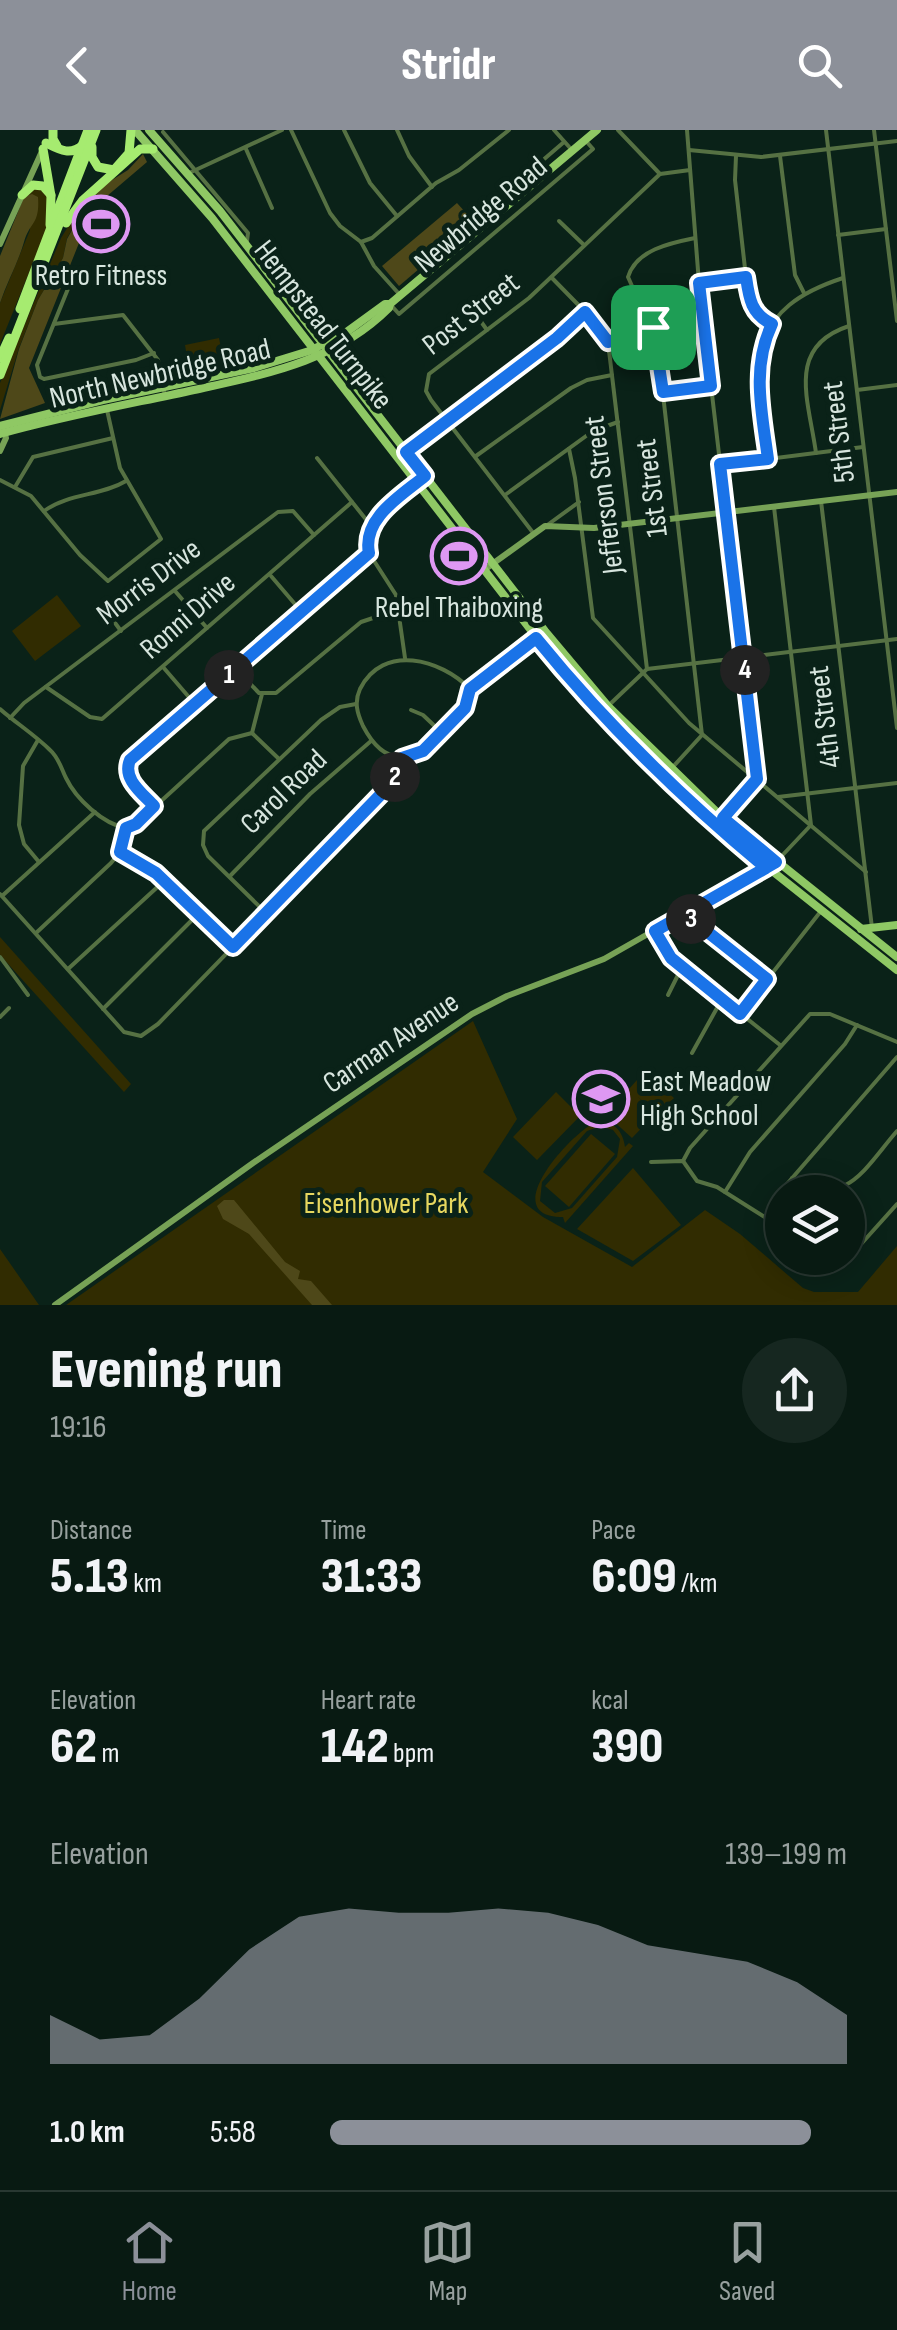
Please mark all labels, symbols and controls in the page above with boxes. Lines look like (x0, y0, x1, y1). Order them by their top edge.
icon: back (50, 38, 105, 93)
text: Stridr (401, 38, 496, 93)
icon: search (792, 38, 847, 93)
street label: Newbridge Road (407, 149, 555, 281)
sports icon: Retro Fitness (71, 194, 131, 254)
street label: Hempstead Turnpike (246, 233, 400, 417)
place label: Retro Fitness (35, 258, 167, 294)
street label: Post Street (415, 265, 527, 363)
pin (611, 285, 696, 370)
icon: arrive (626, 300, 681, 355)
street label: North Newbridge Road (46, 331, 274, 417)
street label: 5th Street (815, 379, 863, 485)
street label: Jefferson Street (576, 414, 632, 577)
street label: 1st Street (628, 437, 676, 539)
sports icon: Rebel Thaiboxing (429, 526, 489, 586)
street label: Morris Drive (90, 531, 208, 633)
street label: Ronni Drive (133, 565, 243, 667)
place label: Rebel Thaiboxing (375, 590, 543, 626)
pin: 4 (720, 645, 770, 695)
pin: 1 (204, 650, 254, 700)
text: 4 (738, 653, 752, 686)
text: 1 (224, 658, 234, 691)
street label: 4th Street (801, 664, 849, 770)
street label: Carol Road (233, 742, 335, 842)
pin: 2 (370, 752, 420, 802)
text: 2 (389, 760, 401, 793)
pin: 3 (666, 894, 716, 944)
text: 3 (685, 902, 697, 935)
street label: Carman Avenue (316, 984, 466, 1102)
place label: East Meadow High School (640, 1064, 771, 1134)
school or university icon: East Meadow High School (571, 1069, 631, 1129)
map controls (765, 1175, 865, 1275)
button: layers (765, 1175, 865, 1275)
park label: Eisenhower Park (304, 1186, 469, 1222)
text: Evening run (50, 1337, 283, 1404)
button: share (742, 1338, 847, 1443)
text: 19:16 (50, 1408, 107, 1447)
text: Distance (50, 1514, 133, 1547)
text: Time (321, 1514, 366, 1547)
text: Pace (591, 1514, 636, 1547)
text: 5.13 (50, 1547, 129, 1607)
text: 31:33 (321, 1547, 422, 1607)
text: 6:09 (591, 1547, 677, 1607)
text: km (129, 1567, 162, 1600)
text: /km (677, 1567, 717, 1600)
text: Elevation (50, 1684, 136, 1717)
text: Heart rate (321, 1684, 416, 1717)
text: kcal (591, 1684, 628, 1717)
text: 62 (50, 1717, 97, 1777)
text: 142 (321, 1717, 389, 1777)
text: 390 (591, 1717, 663, 1777)
text: m (97, 1737, 119, 1770)
text: bpm (389, 1737, 434, 1770)
text: Elevation (50, 1835, 149, 1874)
text: 139–199 m (725, 1835, 847, 1874)
text: 1.0 km (50, 2113, 125, 2152)
text: 5:58 (210, 2113, 256, 2152)
tab: Home (122, 2215, 177, 2308)
tab: Map (420, 2215, 475, 2308)
tab: Saved (719, 2215, 775, 2308)

